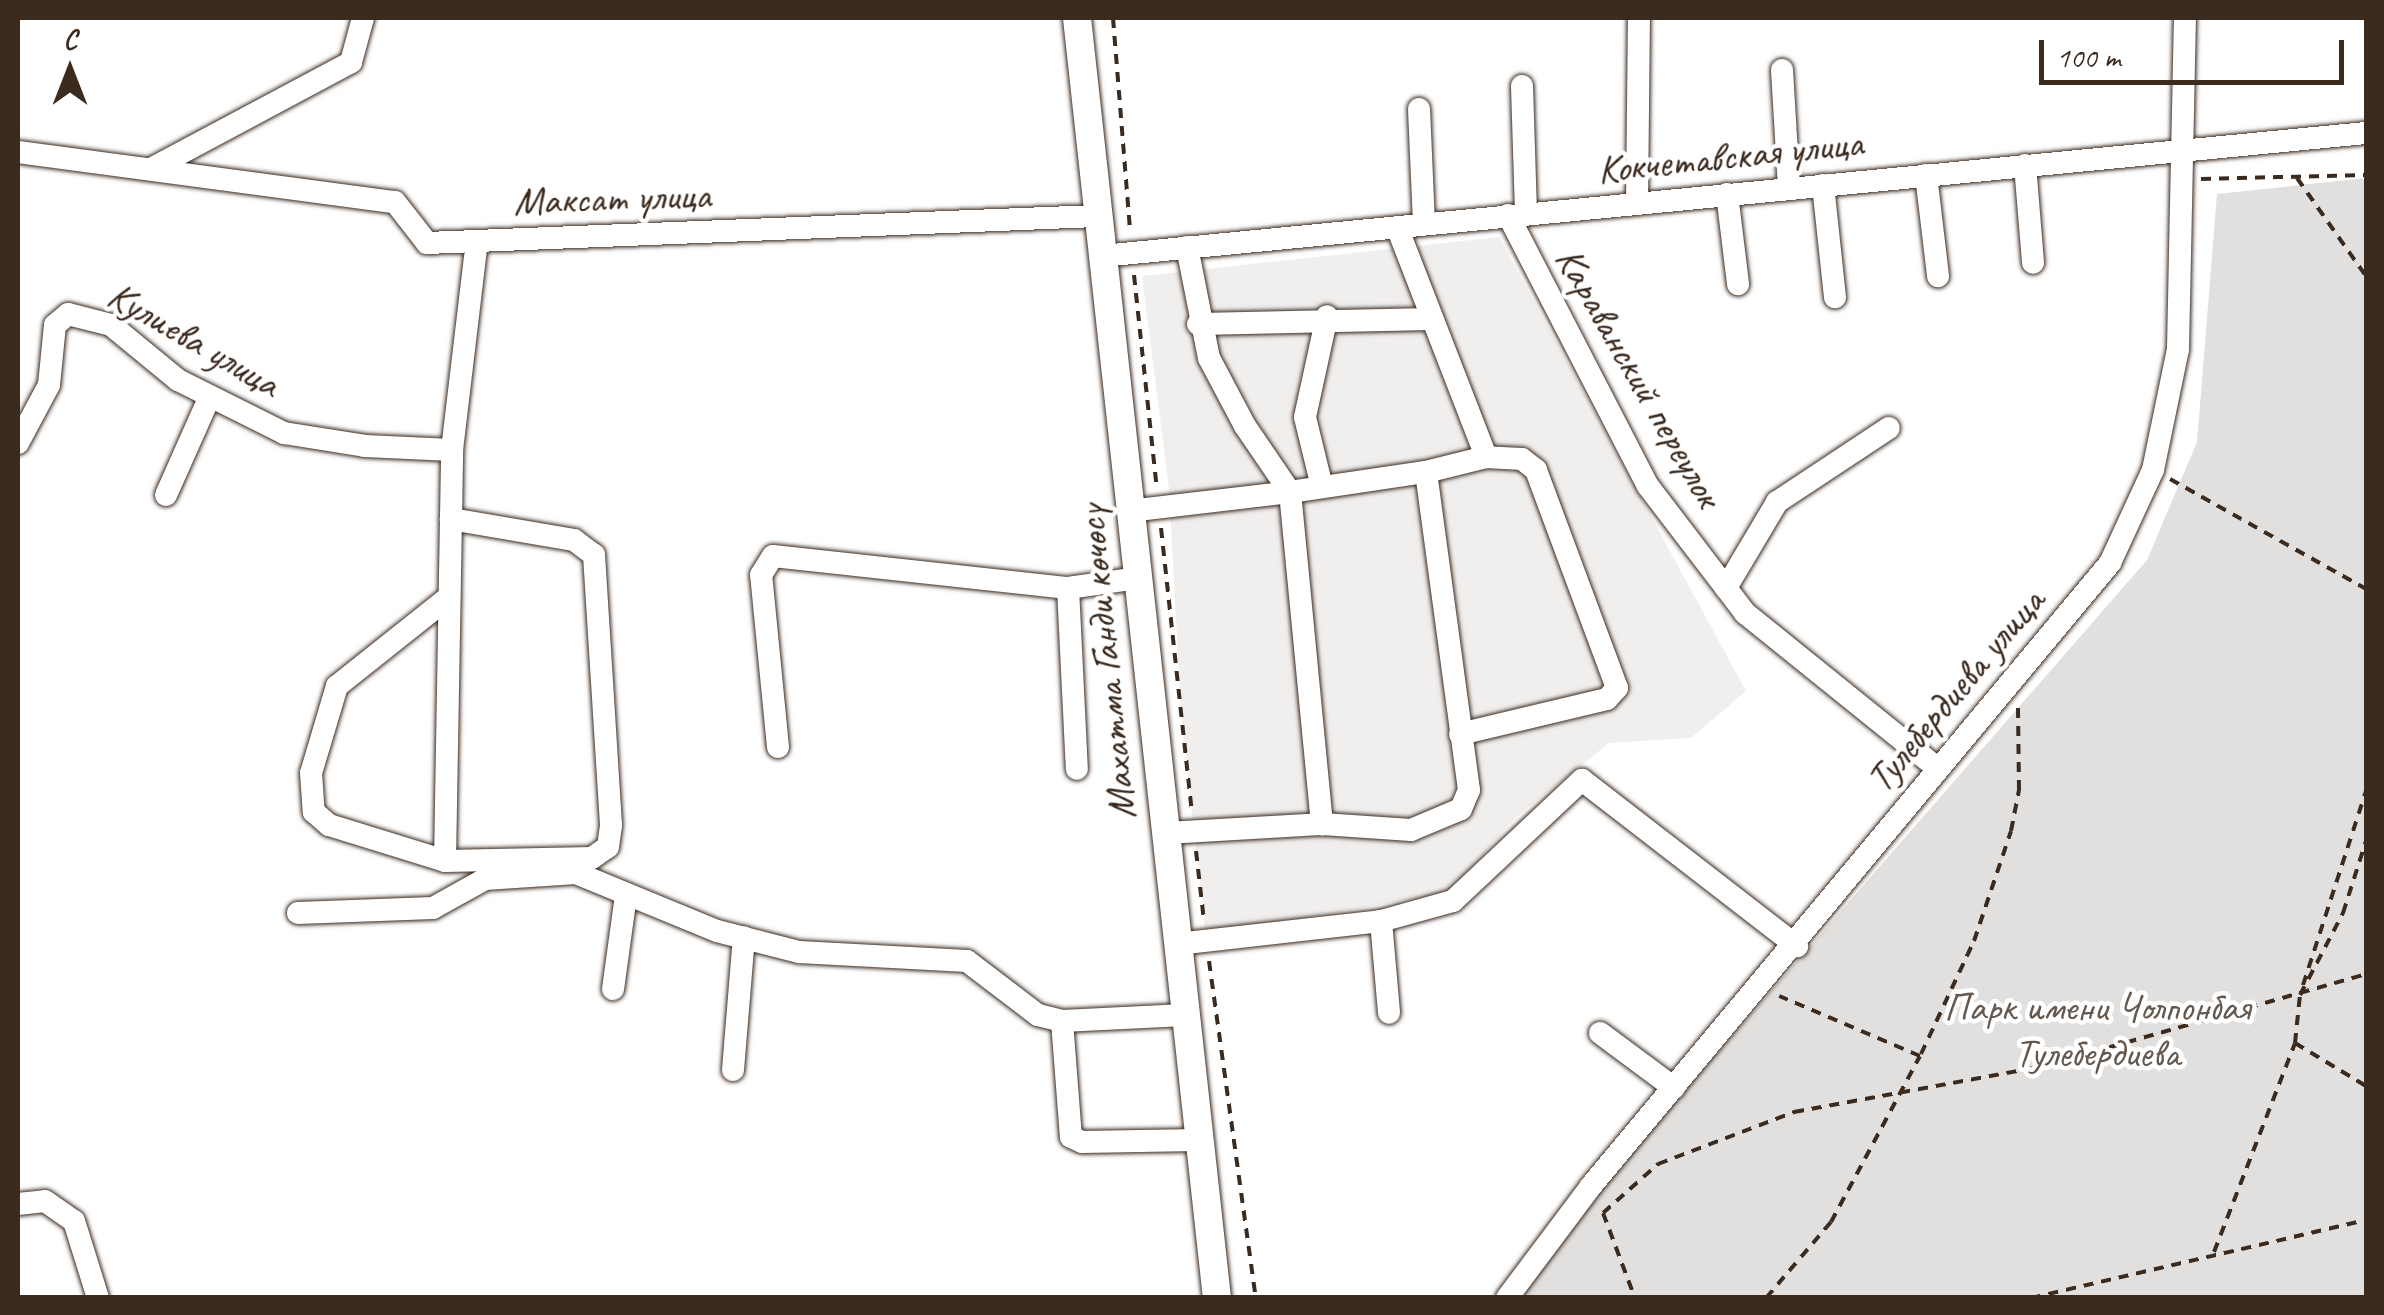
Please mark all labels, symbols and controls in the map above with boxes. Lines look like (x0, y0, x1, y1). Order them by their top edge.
north arrow (20, 20, 120, 120)
scale bar (2044, 20, 2349, 82)
text: С (63, 22, 77, 57)
text: 100 m (2056, 38, 2121, 76)
street label: Кокчетавская улица (1594, 118, 1866, 194)
street label: Максат улица (511, 171, 713, 225)
street label: Караванский переулок (1545, 238, 1733, 516)
street label: Кулиева улица (99, 270, 289, 408)
street label: Махатма Ганди көчөсү (1066, 502, 1146, 822)
street label: Тулебердиева улица (1856, 578, 2054, 802)
park label: Парк имени Чолпонбая Тулебердиева (1943, 983, 2251, 1077)

